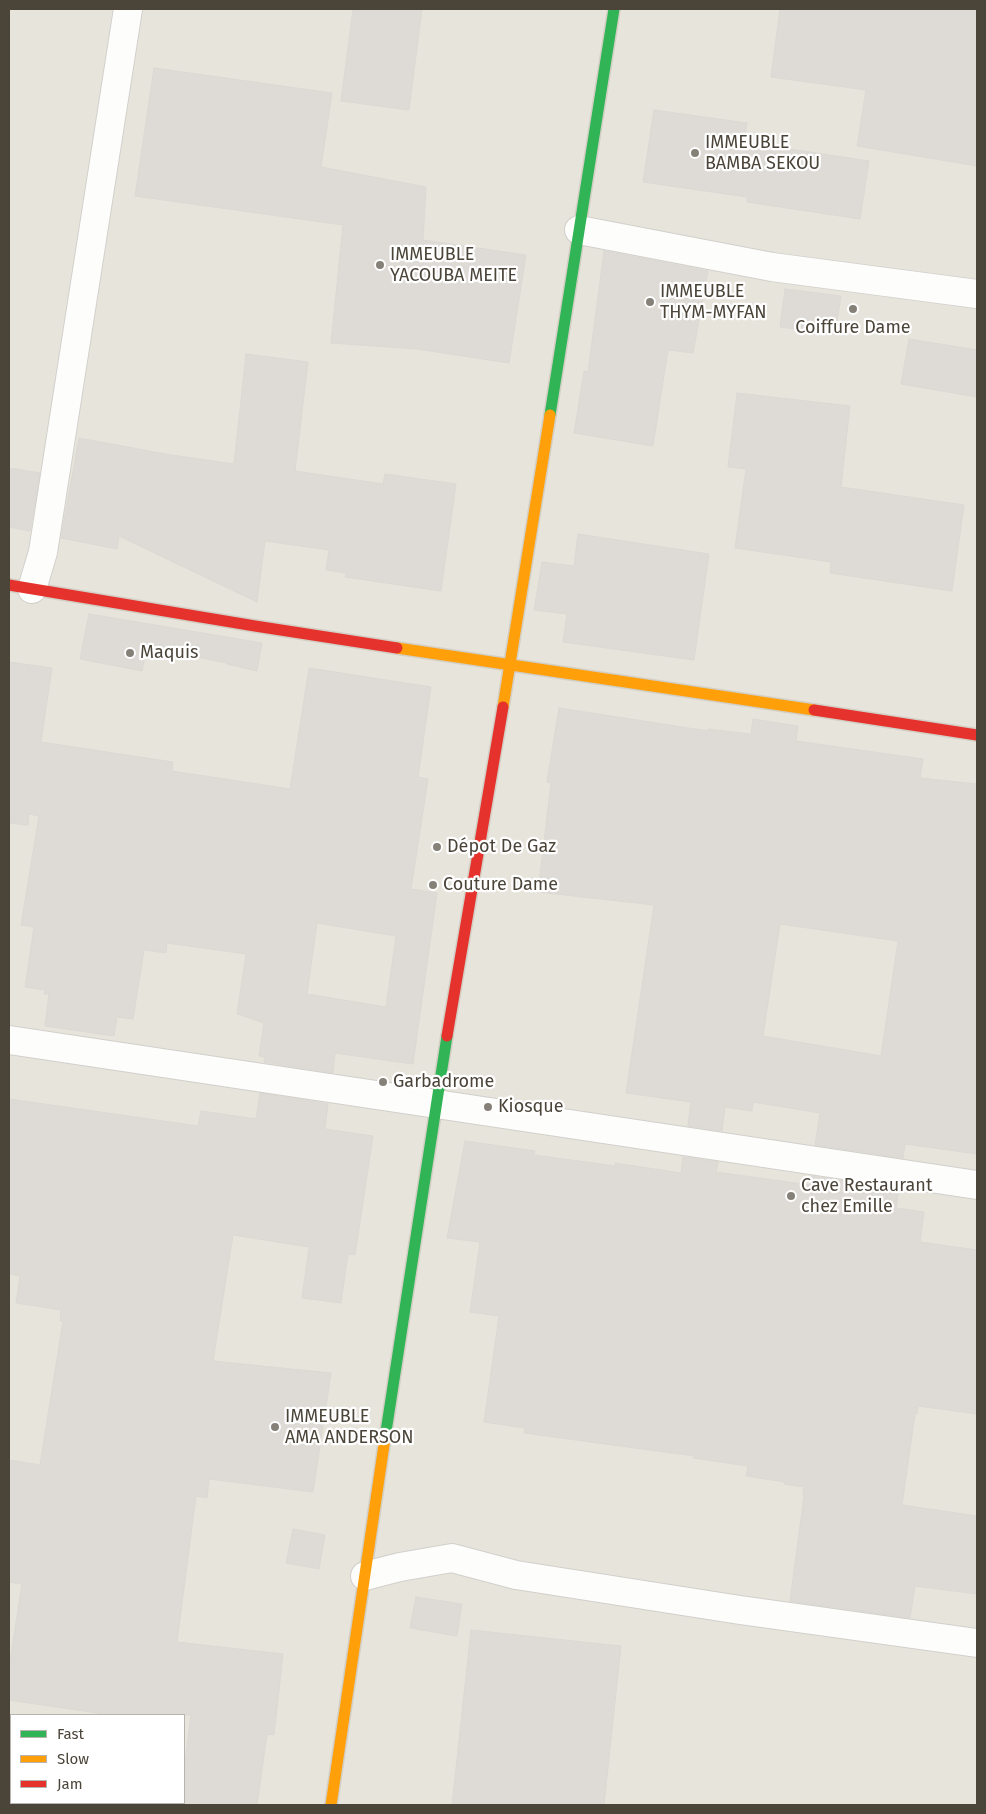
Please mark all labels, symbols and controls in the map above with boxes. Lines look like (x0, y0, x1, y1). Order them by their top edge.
place label: IMMEUBLE BAMBA SEKOU (705, 132, 820, 174)
marker: IMMEUBLE BAMBA SEKOU (689, 147, 701, 159)
place label: IMMEUBLE YACOUBA MEITE (390, 244, 517, 286)
marker: IMMEUBLE YACOUBA MEITE (374, 259, 386, 271)
place label: IMMEUBLE THYM-MYFAN (660, 281, 767, 324)
marker: IMMEUBLE THYM-MYFAN (644, 296, 656, 308)
marker: Coiffure Dame (847, 303, 859, 315)
place label: Coiffure Dame (795, 317, 911, 339)
place label: Maquis (140, 642, 199, 664)
marker: Maquis (124, 647, 136, 659)
place label: Dépot De Gaz (447, 836, 556, 858)
marker: Dépot De Gaz (431, 841, 443, 853)
place label: Couture Dame (443, 874, 558, 896)
marker: Couture Dame (427, 879, 439, 891)
place label: Garbadrome (393, 1071, 494, 1093)
marker: Garbadrome (377, 1076, 389, 1088)
place label: Kiosque (498, 1096, 564, 1118)
marker: Kiosque (482, 1101, 494, 1113)
place label: Cave Restaurant chez Emille (801, 1175, 932, 1218)
marker: Cave Restaurant chez Emille (785, 1190, 797, 1202)
place label: IMMEUBLE AMA ANDERSON (285, 1406, 414, 1448)
marker: IMMEUBLE AMA ANDERSON (269, 1421, 281, 1433)
legend (10, 1714, 185, 1804)
text: Fast (57, 1725, 84, 1743)
text: Slow (57, 1750, 89, 1768)
text: Jam (57, 1775, 83, 1793)

